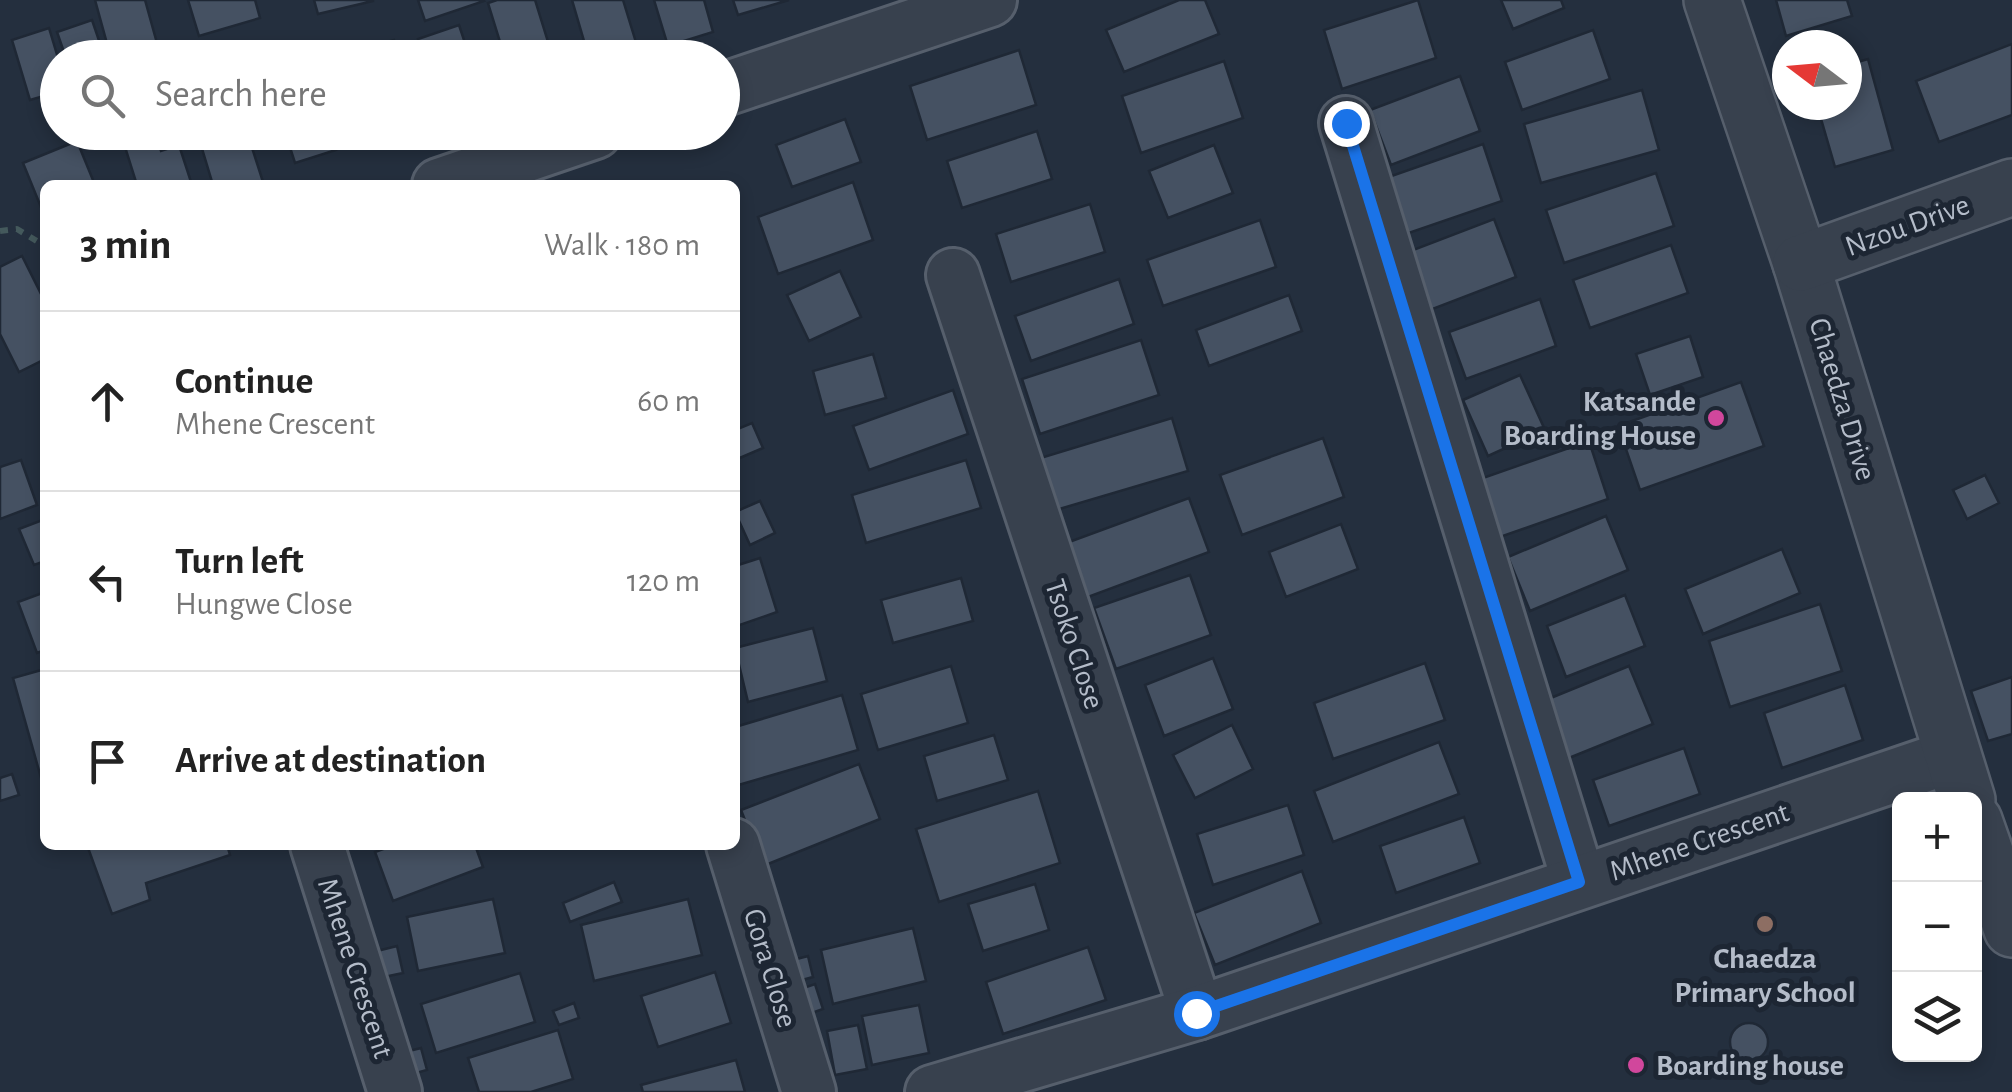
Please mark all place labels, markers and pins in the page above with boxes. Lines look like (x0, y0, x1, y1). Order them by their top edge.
place label: Katsande Boarding House (1504, 387, 1696, 451)
marker: Katsande Boarding House (1705, 407, 1727, 429)
marker: Chaedza Primary School (1754, 913, 1776, 935)
place label: Chaedza Primary School (1674, 944, 1856, 1008)
place label: Boarding house (1656, 1051, 1844, 1081)
marker: Boarding house (1625, 1054, 1647, 1076)

